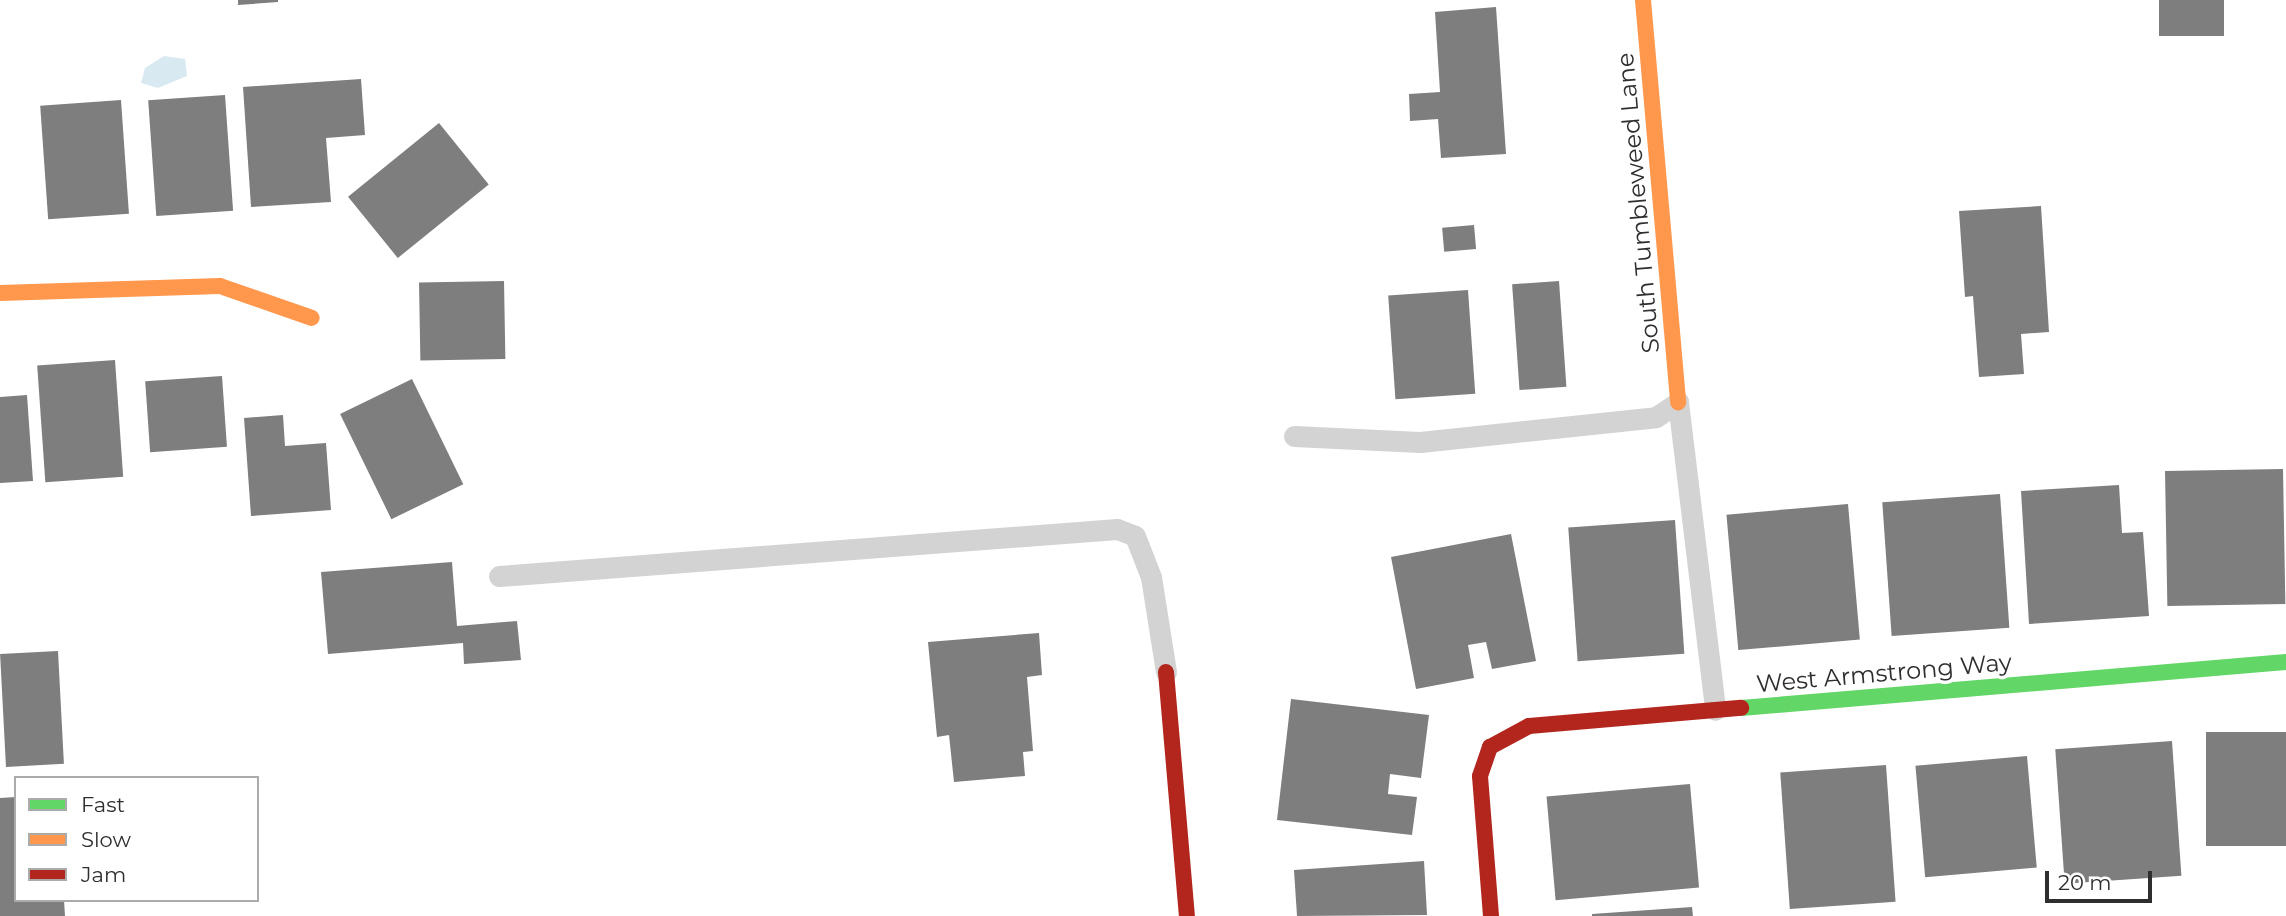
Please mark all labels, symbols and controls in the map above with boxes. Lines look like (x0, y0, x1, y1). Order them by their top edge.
street label: South Tumbleweed Lane (1611, 52, 1665, 354)
street label: West Armstrong Way (1755, 647, 2013, 699)
legend (14, 776, 259, 902)
text: Fast (81, 792, 125, 817)
text: Slow (81, 827, 131, 852)
scale bar (2048, 856, 2155, 900)
text: Jam (81, 862, 126, 887)
text: 20 m (2058, 870, 2112, 895)

